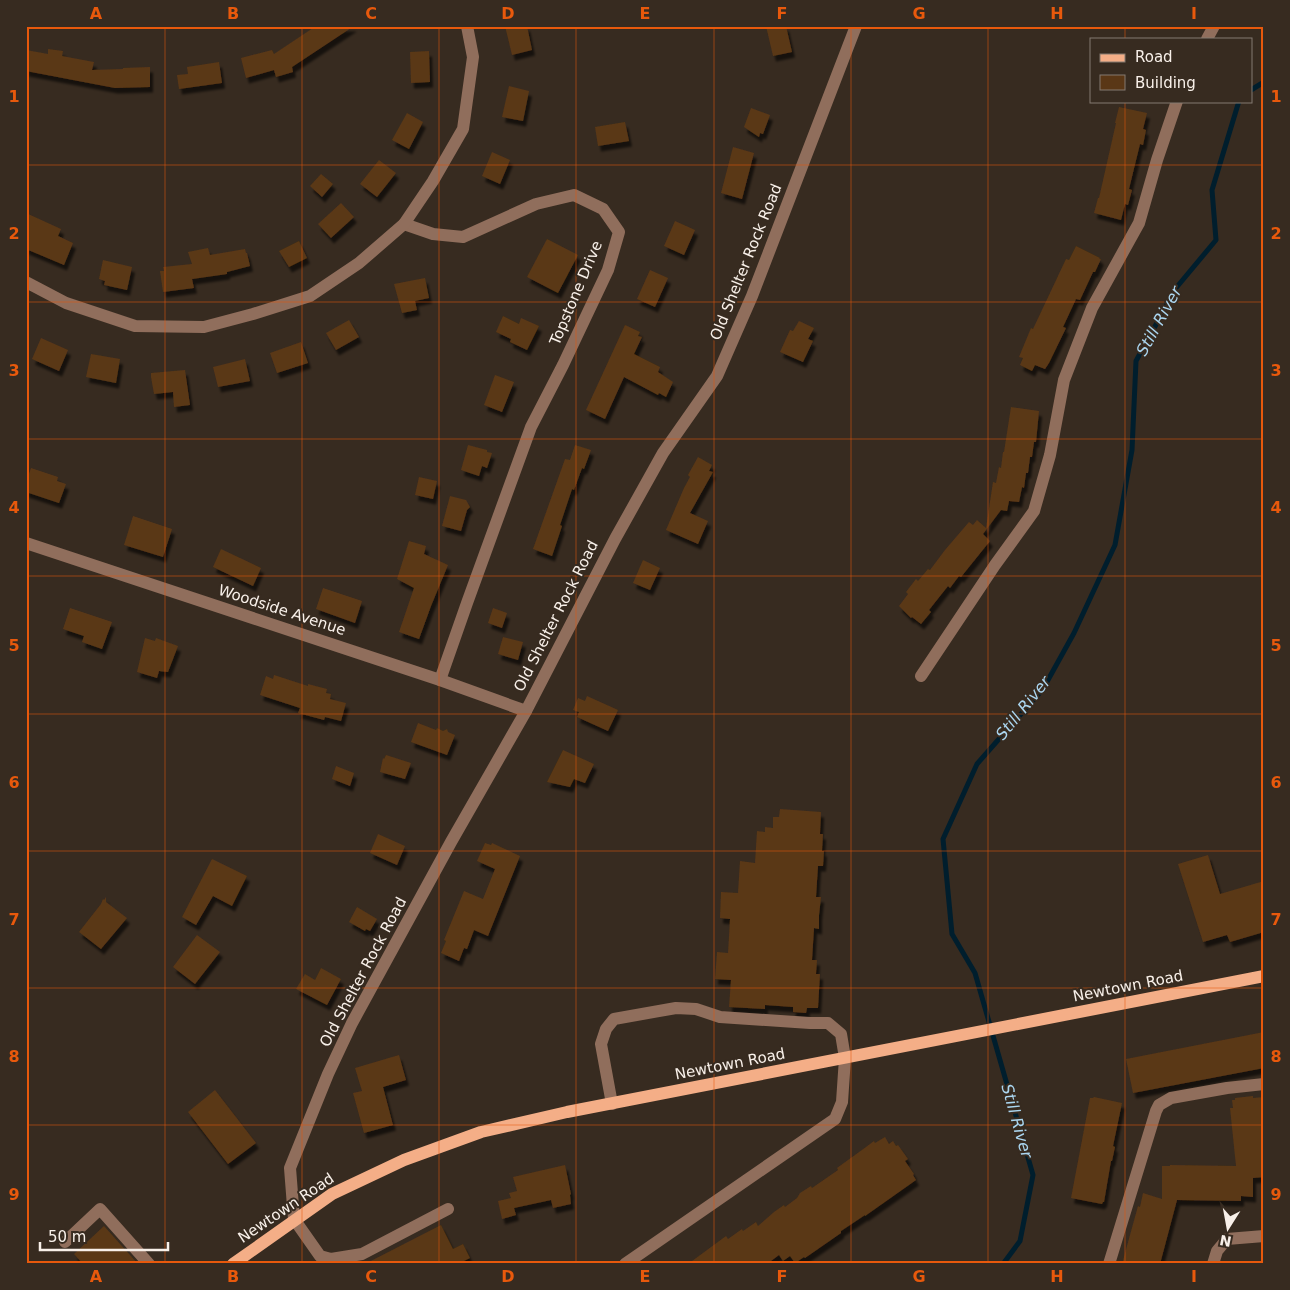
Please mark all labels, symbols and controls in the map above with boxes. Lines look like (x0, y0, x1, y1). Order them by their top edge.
text: A (90, 4, 103, 23)
text: B (227, 4, 239, 23)
text: C (365, 4, 377, 23)
text: D (501, 4, 515, 23)
text: E (640, 4, 650, 23)
text: F (777, 4, 787, 23)
text: G (912, 4, 926, 23)
text: H (1050, 4, 1064, 23)
text: I (1191, 4, 1197, 23)
legend (1090, 38, 1252, 102)
text: Road (1135, 48, 1173, 66)
text: Building (1135, 74, 1196, 92)
text: 1 (8, 87, 20, 106)
text: 1 (1270, 87, 1282, 106)
street label: Old Shelter Rock Road (706, 181, 786, 343)
text: 2 (8, 224, 20, 243)
text: 2 (1270, 224, 1282, 243)
street label: Topstone Drive (546, 238, 606, 349)
water label: Still River (1132, 282, 1186, 359)
text: 3 (8, 361, 20, 380)
text: 3 (1270, 361, 1282, 380)
text: 4 (8, 498, 20, 517)
text: 4 (1270, 498, 1282, 517)
street label: Old Shelter Rock Road (510, 538, 602, 694)
street label: Woodside Avenue (216, 581, 348, 639)
text: 5 (8, 636, 20, 655)
text: 5 (1270, 636, 1282, 655)
water label: Still River (992, 671, 1055, 744)
text: 6 (8, 773, 20, 792)
text: 6 (1270, 773, 1282, 792)
street label: Old Shelter Rock Road (316, 894, 410, 1050)
text: 7 (8, 910, 20, 929)
text: 7 (1270, 910, 1282, 929)
street label: Newtown Road (1071, 966, 1185, 1006)
street label: Newtown Road (673, 1044, 787, 1084)
text: 8 (8, 1047, 20, 1066)
text: 8 (1270, 1047, 1282, 1066)
water label: Still River (997, 1082, 1037, 1162)
street label: Newtown Road (235, 1169, 337, 1247)
text: 9 (8, 1185, 20, 1204)
text: 9 (1270, 1185, 1282, 1204)
north arrow (1202, 1202, 1252, 1252)
scale bar (40, 1220, 168, 1252)
text: 50 m (48, 1228, 86, 1246)
text: N (1218, 1232, 1233, 1250)
text: A (90, 1267, 103, 1286)
text: B (227, 1267, 239, 1286)
text: C (365, 1267, 377, 1286)
text: D (501, 1267, 515, 1286)
text: E (640, 1267, 650, 1286)
text: F (777, 1267, 787, 1286)
text: G (912, 1267, 926, 1286)
text: H (1050, 1267, 1064, 1286)
text: I (1191, 1267, 1197, 1286)

